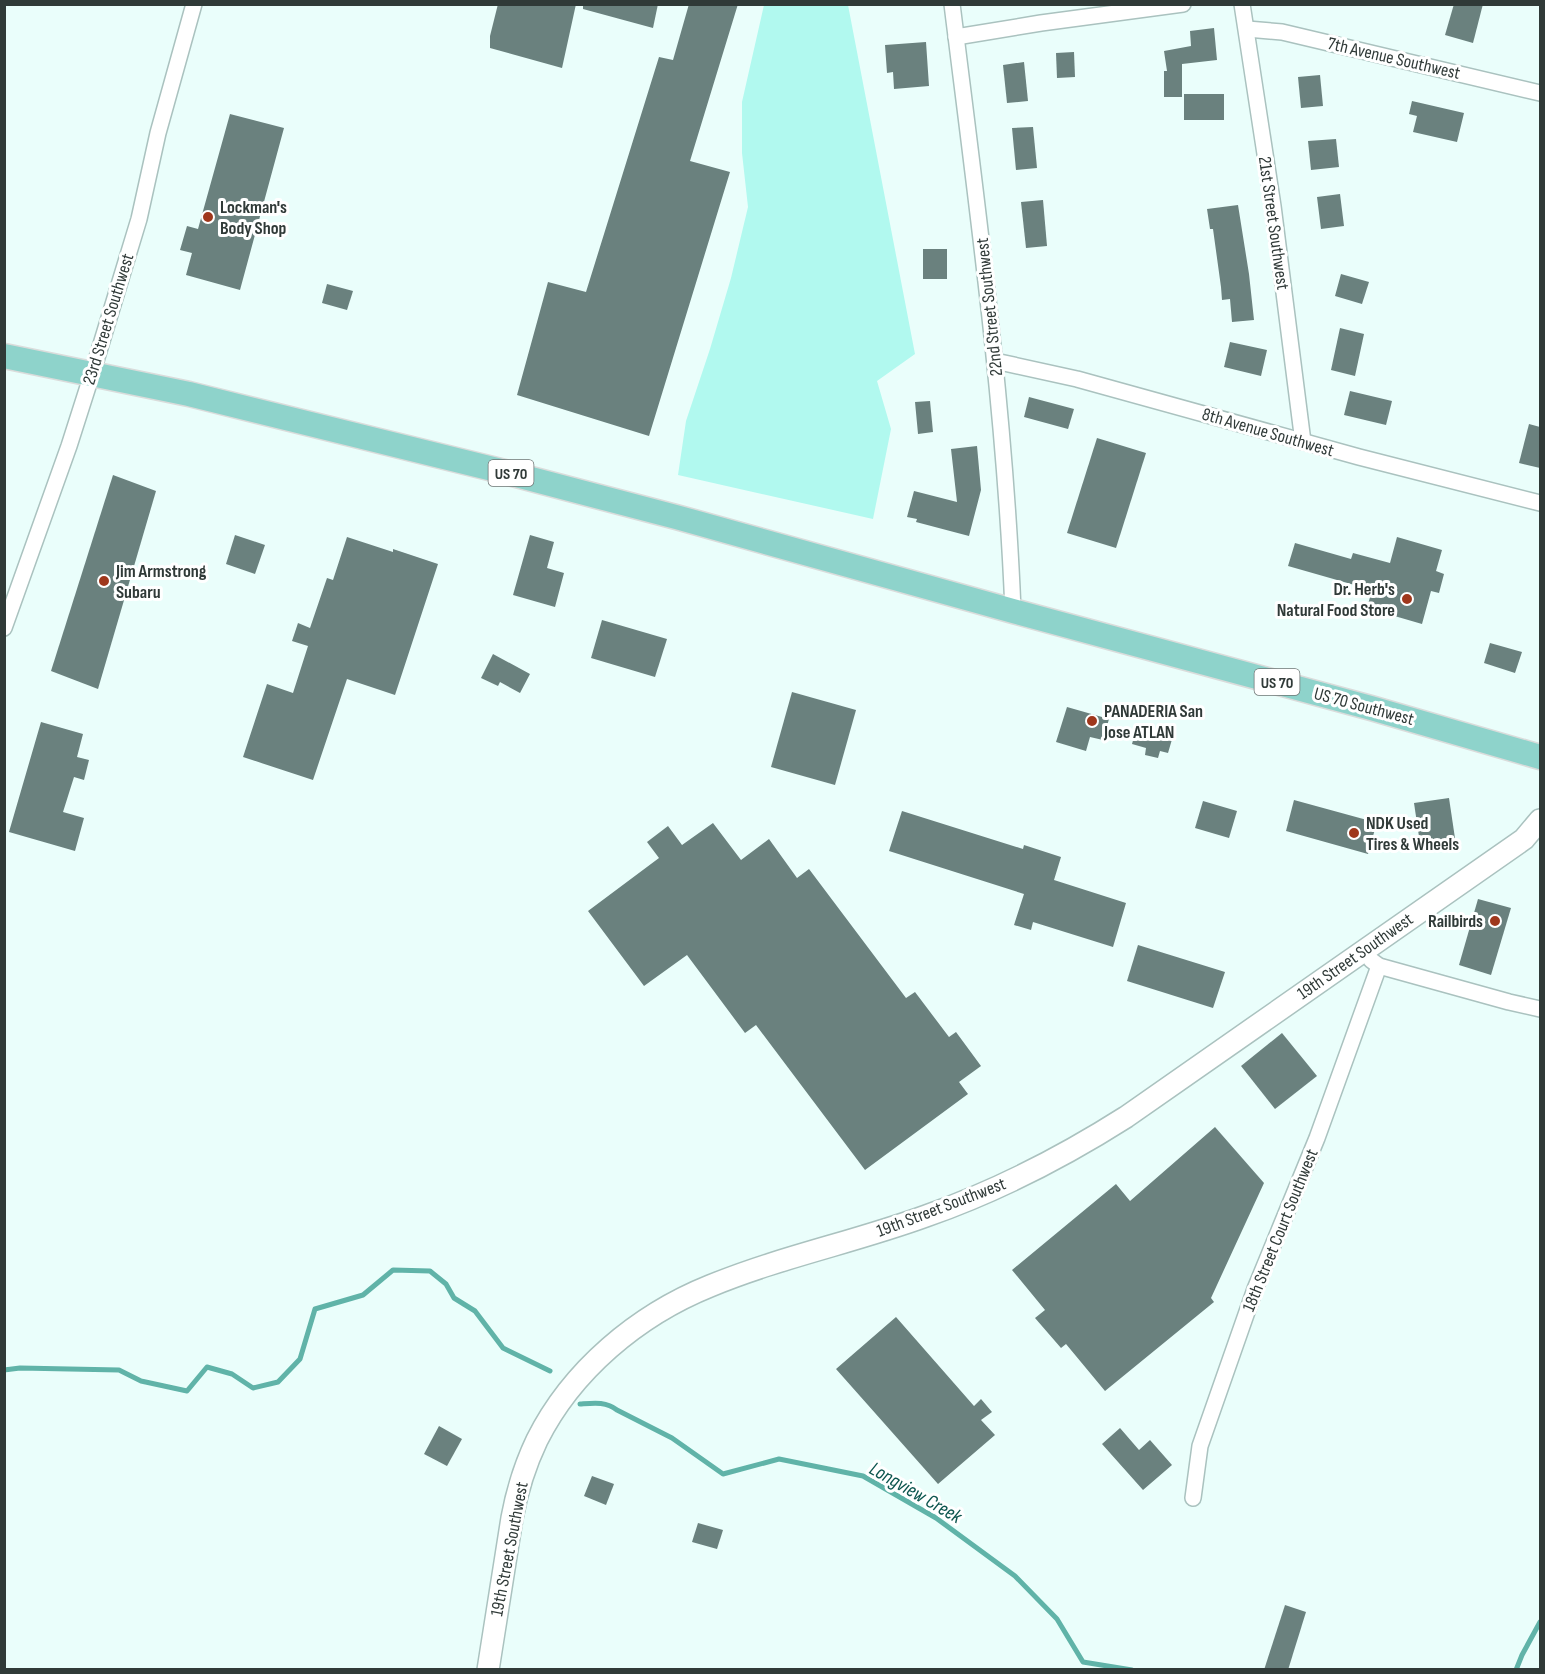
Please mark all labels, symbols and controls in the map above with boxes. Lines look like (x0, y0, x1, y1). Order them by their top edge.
street label: 7th Avenue Southwest (1326, 33, 1463, 84)
street label: 21st Street Southwest (1254, 155, 1293, 292)
place label: Lockman's Body Shop (220, 197, 287, 239)
marker: Lockman's Body Shop (201, 210, 215, 224)
street label: 22nd Street Southwest (972, 236, 1007, 377)
street label: 23rd Street Southwest (79, 250, 139, 387)
street label: 8th Avenue Southwest (1200, 404, 1337, 461)
road number: US 70 (488, 460, 534, 486)
place label: Jim Armstrong Subaru (115, 561, 207, 603)
marker: Jim Armstrong Subaru (97, 574, 111, 588)
place label: Dr. Herb's Natural Food Store (1277, 579, 1395, 621)
marker: Dr. Herb's Natural Food Store (1400, 592, 1414, 606)
road number: US 70 (1254, 669, 1300, 695)
street label: US 70 Southwest (1312, 683, 1417, 730)
place label: PANADERIA San Jose ATLAN (1103, 701, 1203, 743)
marker: PANADERIA San Jose ATLAN (1085, 714, 1099, 728)
place label: NDK Used Tires & Wheels (1366, 813, 1459, 855)
marker: NDK Used Tires & Wheels (1347, 826, 1361, 840)
street label: 19th Street Southwest (1293, 908, 1418, 1004)
place label: Railbirds (1428, 911, 1483, 932)
marker: Railbirds (1488, 914, 1502, 928)
street label: 18th Street Court Southwest (1238, 1145, 1323, 1315)
street label: 19th Street Southwest (874, 1173, 1009, 1242)
water label: Longview Creek (865, 1457, 966, 1529)
street label: 19th Street Southwest (486, 1480, 533, 1618)

